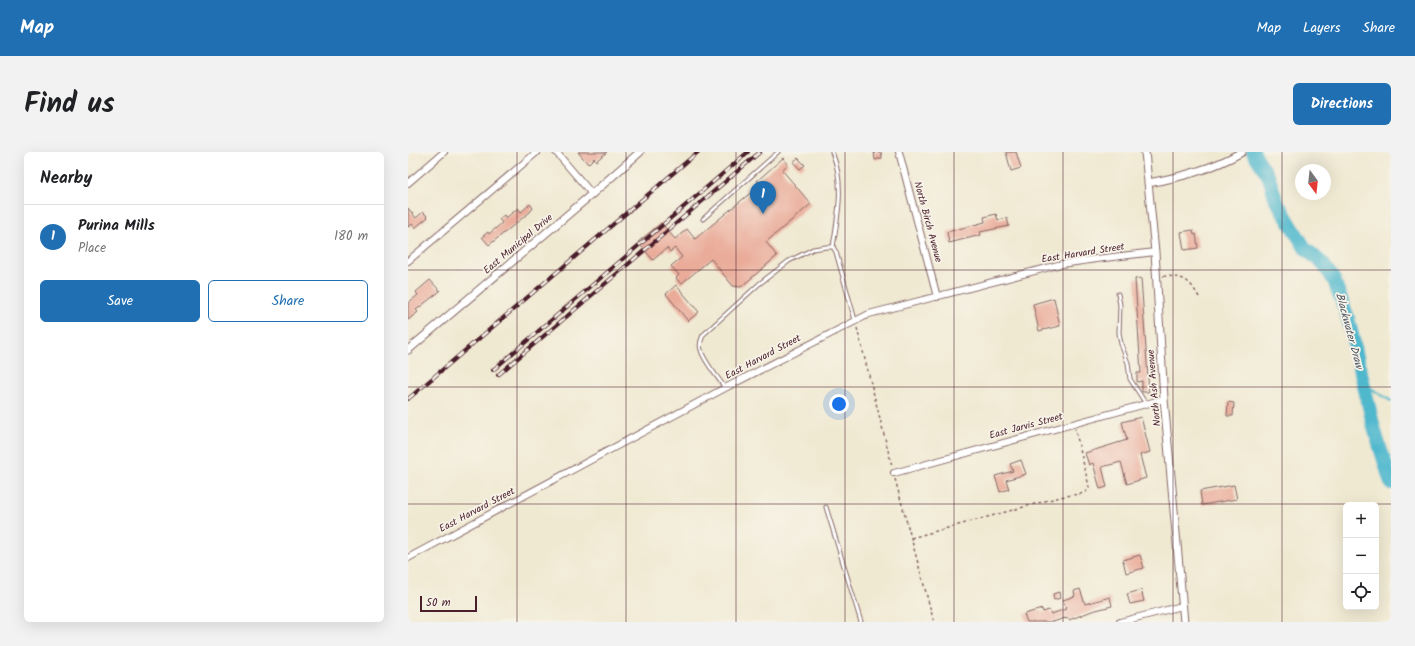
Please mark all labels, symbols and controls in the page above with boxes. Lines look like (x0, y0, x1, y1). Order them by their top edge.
text: Map (20, 13, 54, 43)
text: Map (1257, 17, 1281, 39)
text: Layers (1303, 17, 1341, 39)
text: Share (1363, 17, 1395, 39)
text: Find us (24, 82, 115, 127)
button: Directions (1293, 83, 1391, 125)
north arrow (1295, 164, 1331, 200)
text: Nearby (40, 165, 92, 192)
street label: North Birch Avenue (910, 180, 947, 265)
pin: 1 (750, 181, 776, 214)
street label: East Municipal Drive (480, 210, 557, 278)
text: Purina Mills (78, 214, 155, 238)
text: 1 (51, 226, 55, 247)
text: 180 m (334, 226, 368, 247)
text: Place (78, 238, 106, 259)
street label: East Harvard Street (1040, 239, 1126, 267)
button: Save (40, 280, 200, 322)
button: Share (208, 280, 368, 322)
water label: Blackwater Draw (1330, 291, 1368, 373)
street label: East Harvard Street (722, 330, 804, 384)
street label: North Ash Avenue (1143, 348, 1165, 427)
your location (829, 394, 849, 414)
street label: East Jarvis Street (987, 408, 1065, 444)
street label: East Harvard Street (436, 483, 518, 537)
map controls (1343, 502, 1379, 610)
button: + (1343, 502, 1379, 538)
button: − (1343, 538, 1379, 574)
button: locate (1343, 574, 1379, 610)
scale bar (420, 594, 477, 613)
text: 50 m (426, 594, 451, 612)

